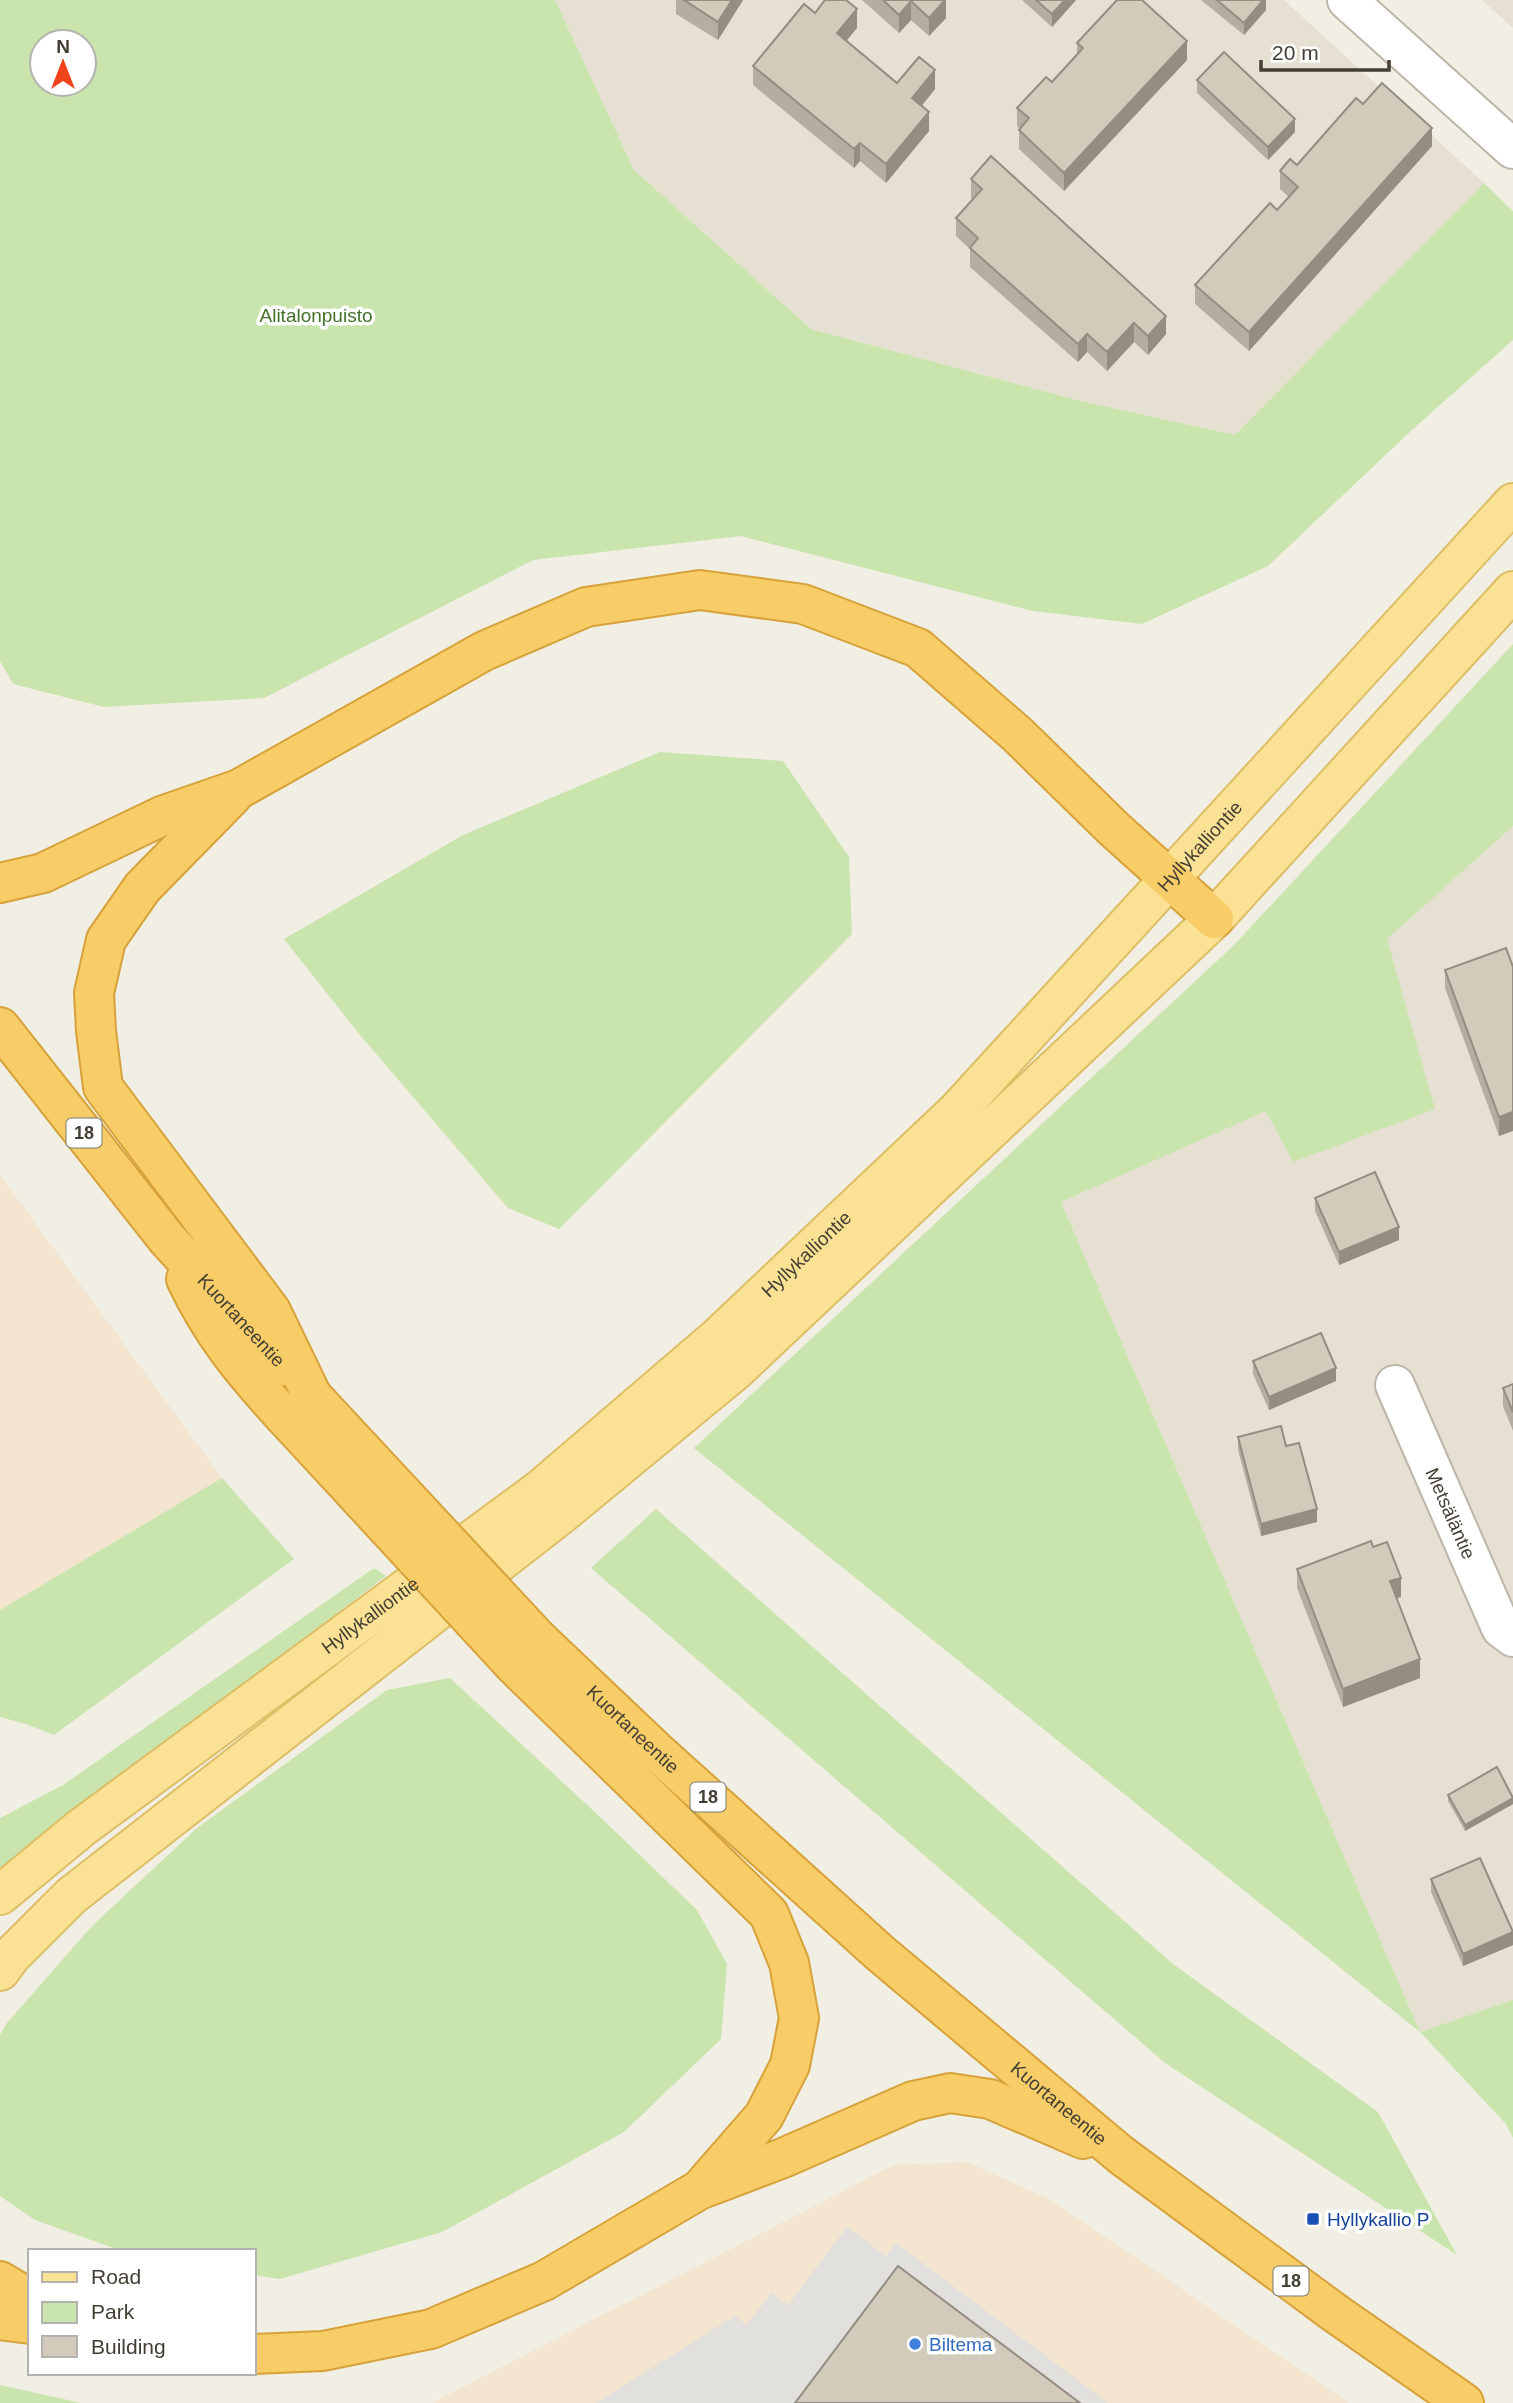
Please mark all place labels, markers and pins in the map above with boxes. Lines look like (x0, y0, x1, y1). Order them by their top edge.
place label: Hyllykallio P (1327, 2209, 1429, 2230)
marker: Hyllykallio P (1305, 2211, 1321, 2227)
place label: Biltema (929, 2334, 993, 2355)
marker: Biltema (907, 2336, 923, 2352)

